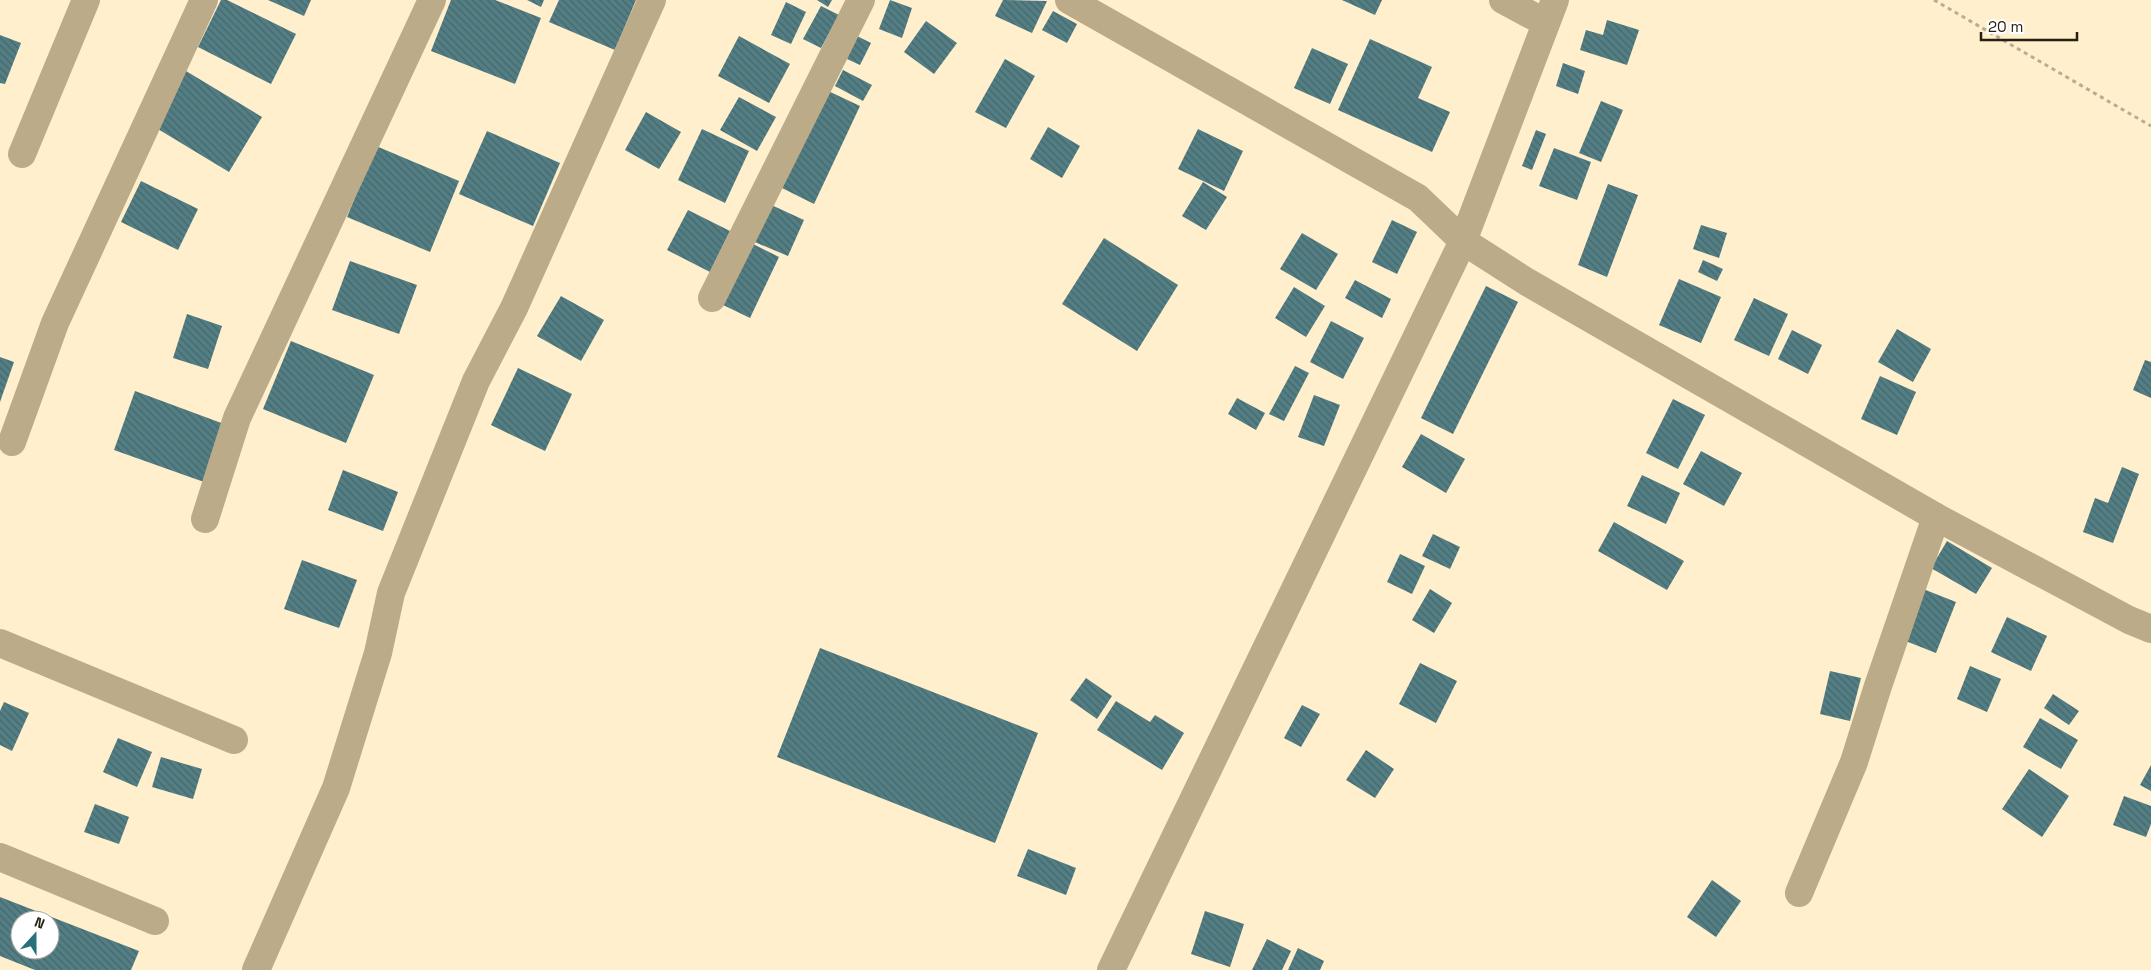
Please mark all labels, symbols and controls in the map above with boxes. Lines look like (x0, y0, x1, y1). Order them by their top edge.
scale bar (1981, 10, 2077, 42)
text: 20 m (1988, 17, 2023, 36)
north arrow (10, 910, 60, 960)
text: N (32, 913, 47, 933)

